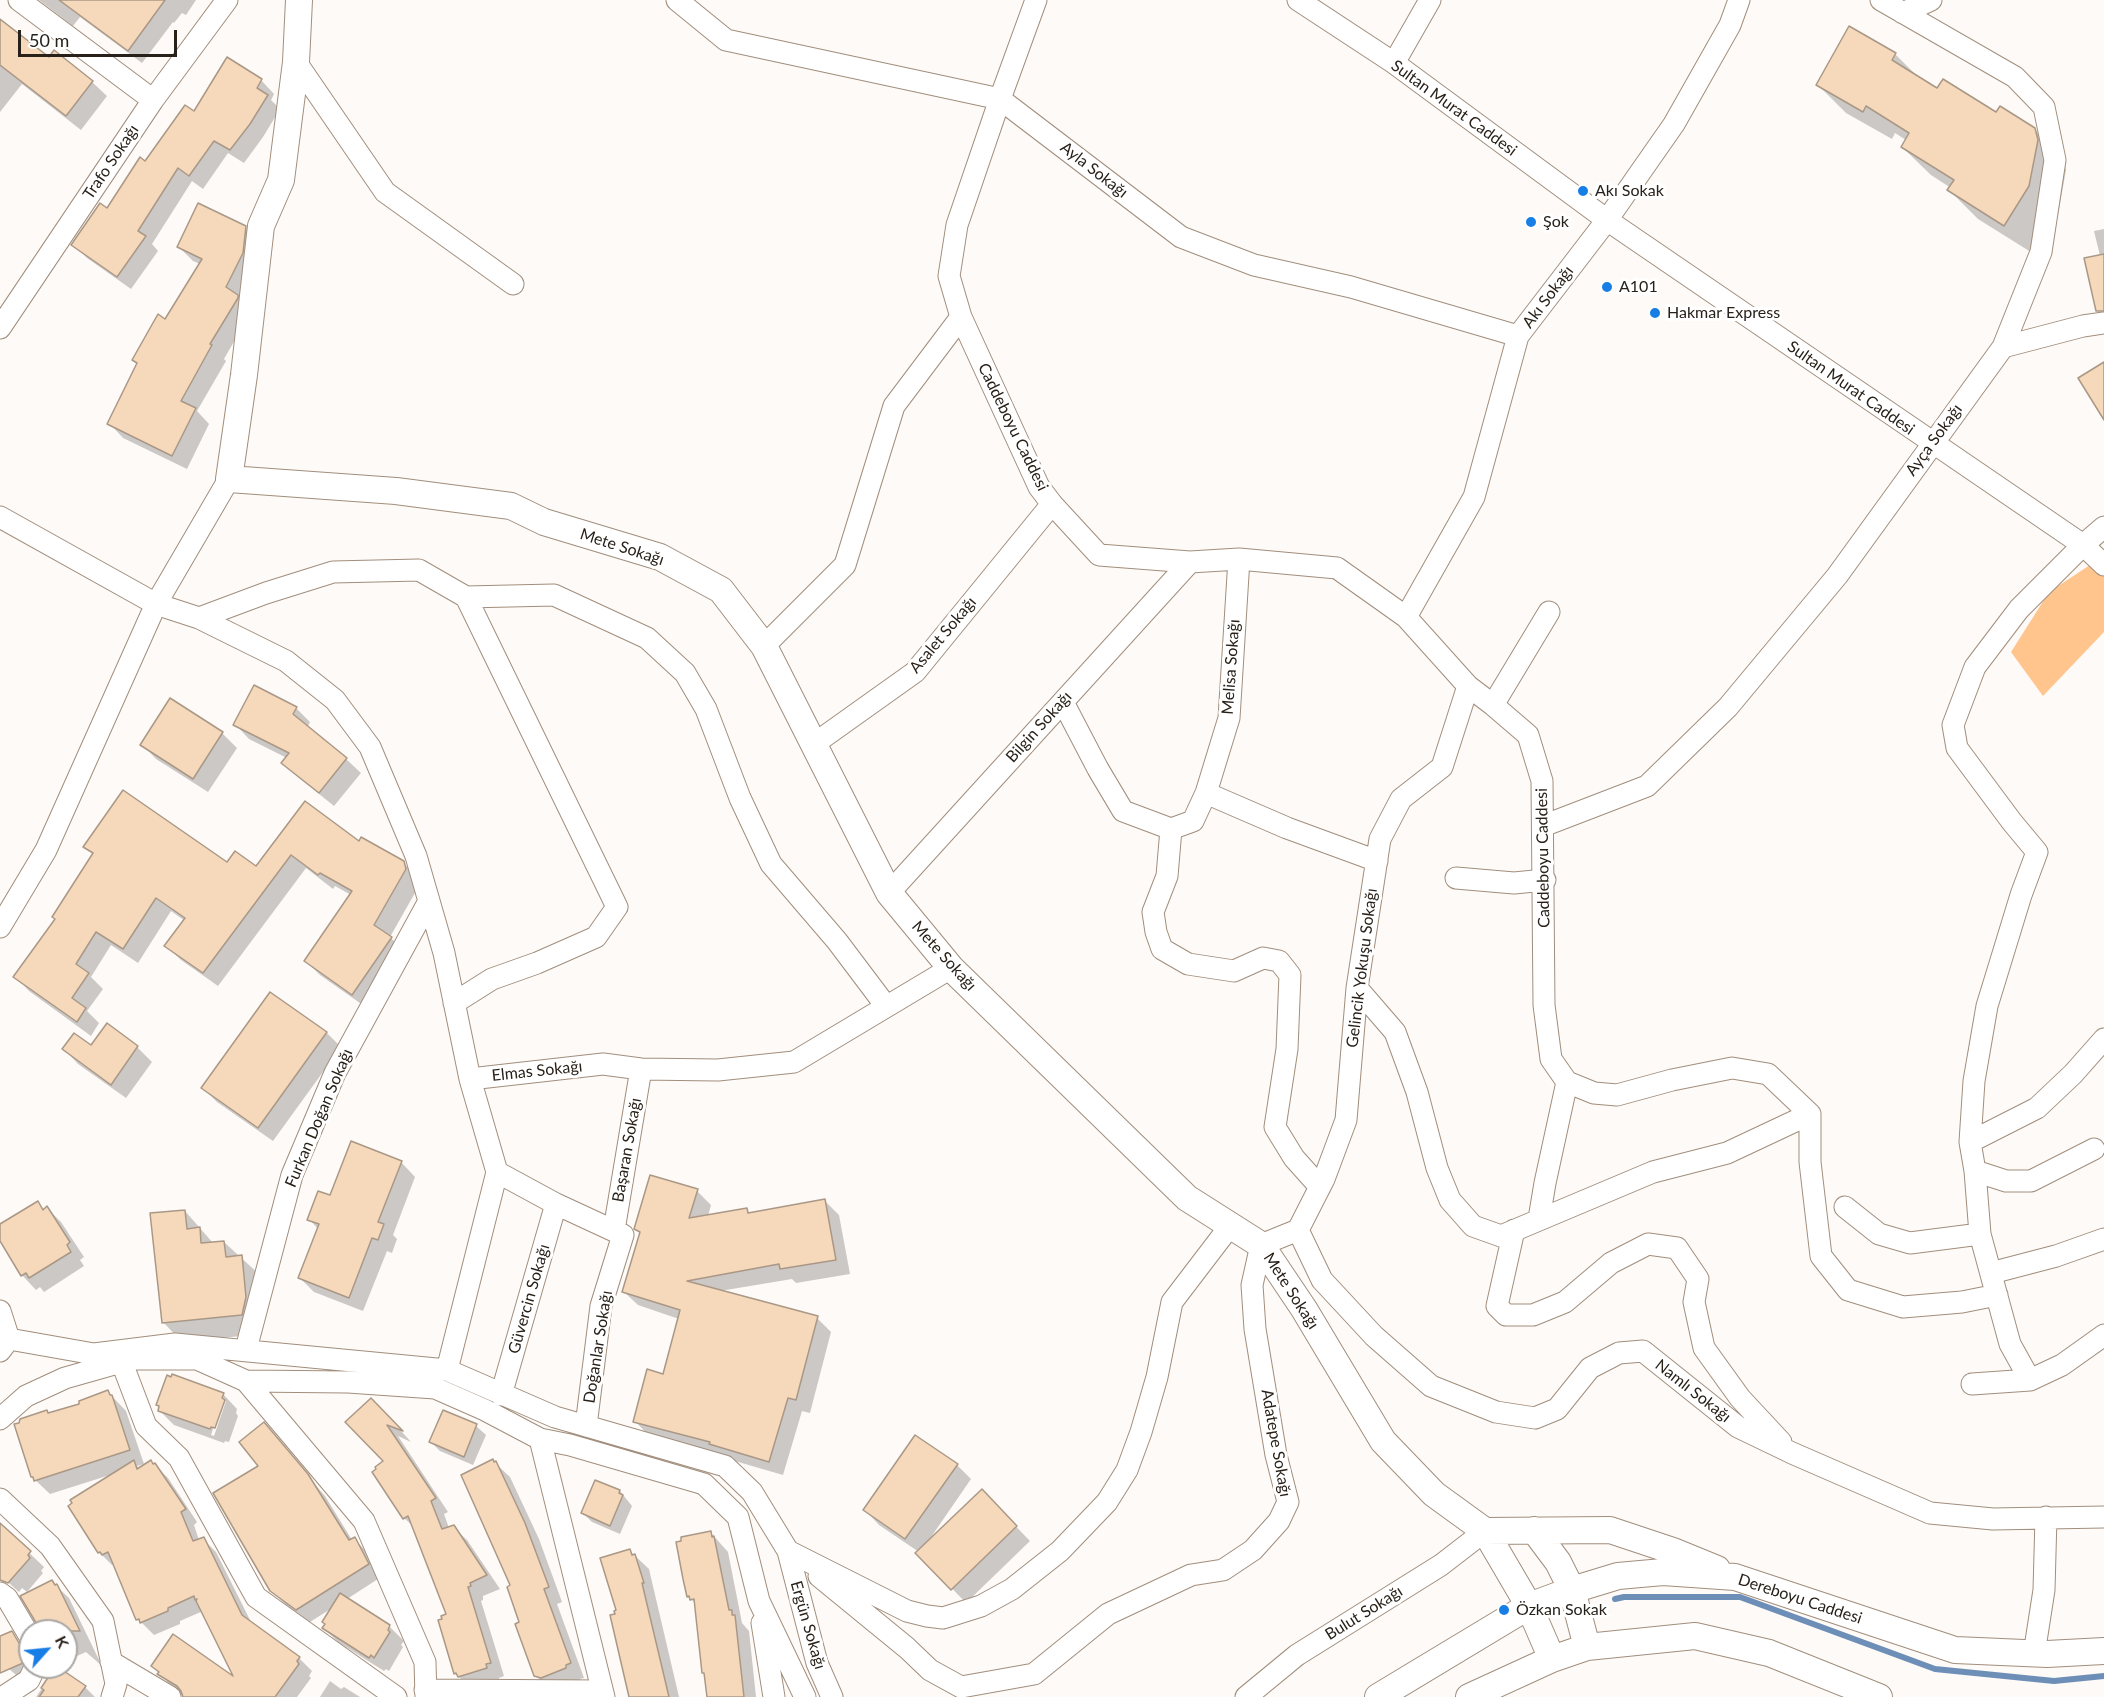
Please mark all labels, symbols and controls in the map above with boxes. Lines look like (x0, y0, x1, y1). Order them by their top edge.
scale bar (21, 18, 180, 56)
text: 50 m (29, 29, 69, 51)
street label: Sultan Murat Caddesi (1387, 56, 1521, 160)
street label: Trafo Sokağı (79, 121, 143, 203)
street label: Ayla Sokağı (1056, 138, 1132, 202)
place label: Akı Sokak (1595, 181, 1664, 201)
marker: Akı Sokak (1576, 184, 1590, 198)
place label: Şok (1543, 212, 1569, 232)
marker: Şok (1524, 215, 1538, 229)
street label: Akı Sokağı (1518, 262, 1578, 332)
place label: A101 (1619, 277, 1658, 297)
marker: A101 (1600, 280, 1614, 294)
place label: Hakmar Express (1667, 303, 1780, 323)
marker: Hakmar Express (1648, 306, 1662, 320)
street label: Sultan Murat Caddesi (1784, 337, 1918, 439)
street label: Caddeboyu Caddesi (974, 360, 1052, 494)
street label: Ayça Sokağı (1902, 400, 1966, 480)
street label: Mete Sokağı (578, 524, 666, 570)
street label: Asalet Sokağı (906, 593, 980, 677)
street label: Melisa Sokağı (1218, 619, 1244, 715)
street label: Bilgin Sokağı (1002, 688, 1076, 766)
street label: Caddeboyu Caddesi (1532, 788, 1554, 928)
street label: Gelincik Yokuşu Sokağı (1343, 887, 1381, 1049)
street label: Mete Sokağı (908, 917, 980, 995)
street label: Furkan Doğan Sokağı (281, 1046, 357, 1190)
street label: Elmas Sokağı (491, 1057, 583, 1085)
street label: Başaran Sokağı (608, 1096, 646, 1204)
street label: Güvercin Sokağı (504, 1242, 554, 1356)
street label: Mete Sokağı (1259, 1249, 1323, 1333)
street label: Doğanlar Sokağı (580, 1289, 616, 1405)
street label: Namlı Sokağı (1651, 1355, 1735, 1427)
street label: Adatepe Sokağı (1257, 1388, 1295, 1498)
street label: Dereboyu Caddesi (1736, 1570, 1864, 1628)
street label: Ergün Sokağı (786, 1579, 830, 1671)
street label: Bulut Sokağı (1322, 1582, 1406, 1644)
place label: Özkan Sokak (1516, 1600, 1607, 1620)
marker: Özkan Sokak (1497, 1603, 1511, 1617)
north arrow (18, 1619, 78, 1679)
text: K (52, 1632, 74, 1651)

